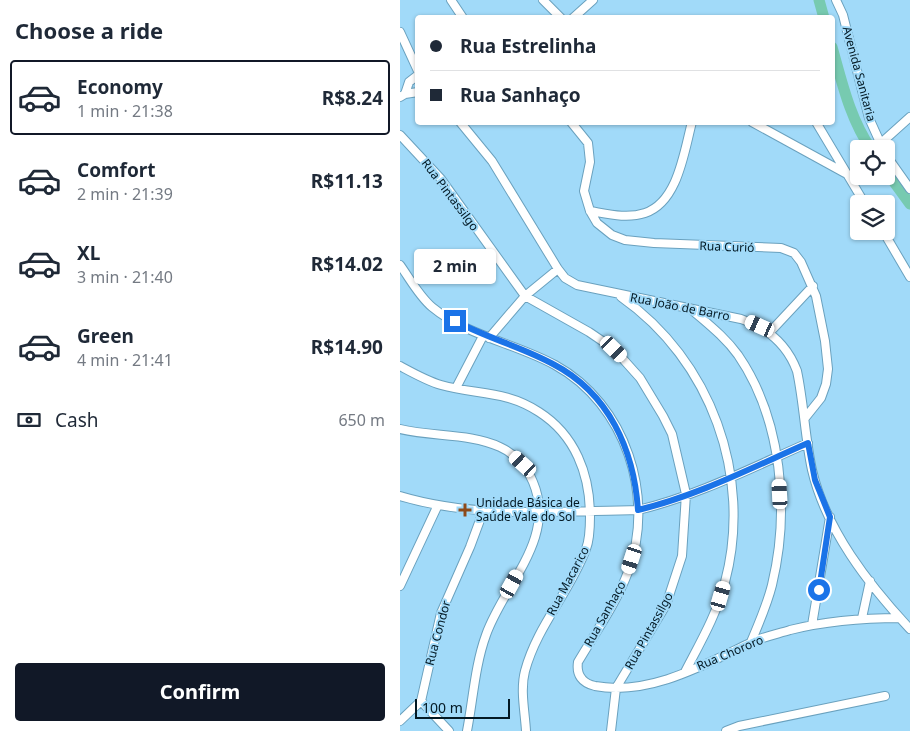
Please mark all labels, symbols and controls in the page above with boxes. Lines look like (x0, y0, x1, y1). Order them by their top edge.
text: Choose a ride (15, 15, 163, 45)
street label: Avenida Sanitaria (839, 24, 880, 123)
text: Rua Estrelinha (460, 33, 596, 59)
text: Economy (77, 74, 163, 100)
icon: car (17, 75, 62, 120)
text: Rua Sanhaço (460, 82, 581, 108)
text: R$8.24 (322, 85, 383, 111)
text: 1 min · 21:38 (77, 100, 173, 122)
map controls (850, 140, 895, 240)
button: locate (850, 140, 895, 185)
street label: Rua Pintassilgo (418, 155, 483, 234)
text: Comfort (77, 157, 156, 183)
icon: car (17, 158, 62, 203)
text: R$11.13 (311, 168, 383, 194)
text: 2 min · 21:39 (77, 183, 173, 205)
button: layers (850, 195, 895, 240)
street label: Rua Curió (699, 237, 755, 256)
text: XL (77, 240, 100, 266)
icon: car (17, 241, 62, 286)
callout: 2 min (414, 248, 496, 284)
text: R$14.02 (311, 251, 383, 277)
text: 2 min (433, 255, 477, 277)
text: 3 min · 21:40 (77, 266, 173, 288)
street label: Rua João de Barro (629, 289, 731, 325)
route end (444, 310, 466, 332)
car (743, 313, 776, 339)
text: Green (77, 323, 134, 349)
icon: car (17, 324, 62, 369)
car (598, 333, 630, 365)
text: R$14.90 (311, 334, 383, 360)
text: 4 min · 21:41 (77, 349, 173, 371)
icon: cash (15, 406, 43, 434)
text: Cash (55, 407, 99, 433)
text: 650 m (338, 409, 385, 431)
car (506, 448, 539, 480)
car (771, 479, 788, 509)
place label: Unidade Básica de Saúde Vale do Sol (476, 494, 580, 525)
marker: Unidade Básica de Saúde Vale do Sol (458, 503, 472, 517)
car (620, 542, 643, 576)
street label: Rua Macarico (542, 543, 593, 618)
car (498, 567, 525, 601)
street label: Rua Sanhaço (580, 578, 630, 650)
route start (808, 579, 830, 601)
car (709, 580, 732, 612)
street label: Rua Pintassilgo (620, 589, 677, 672)
street label: Rua Condor (421, 598, 454, 667)
street label: Rua Chororo (694, 631, 766, 674)
button: Confirm (15, 663, 385, 721)
scale bar (415, 696, 510, 719)
text: 100 m (422, 698, 463, 717)

